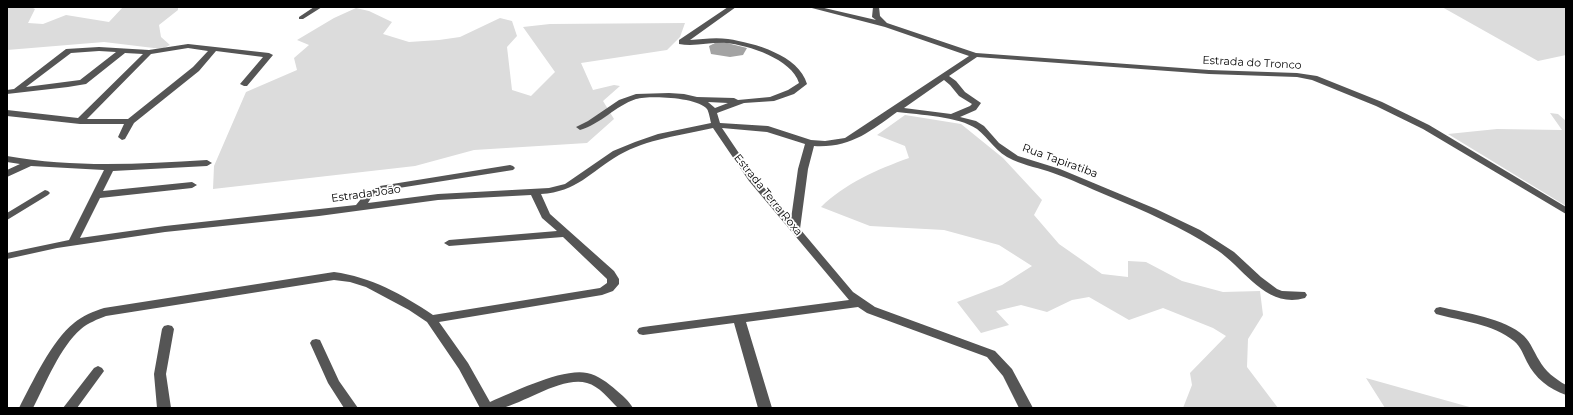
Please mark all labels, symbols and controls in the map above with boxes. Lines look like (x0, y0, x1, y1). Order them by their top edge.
street label: Estrada do Tronco (1202, 54, 1302, 72)
street label: Rua Tapiratiba (1020, 141, 1100, 181)
street label: Estrada Terra Roxa (731, 151, 805, 239)
street label: Estrada João (330, 183, 402, 205)

